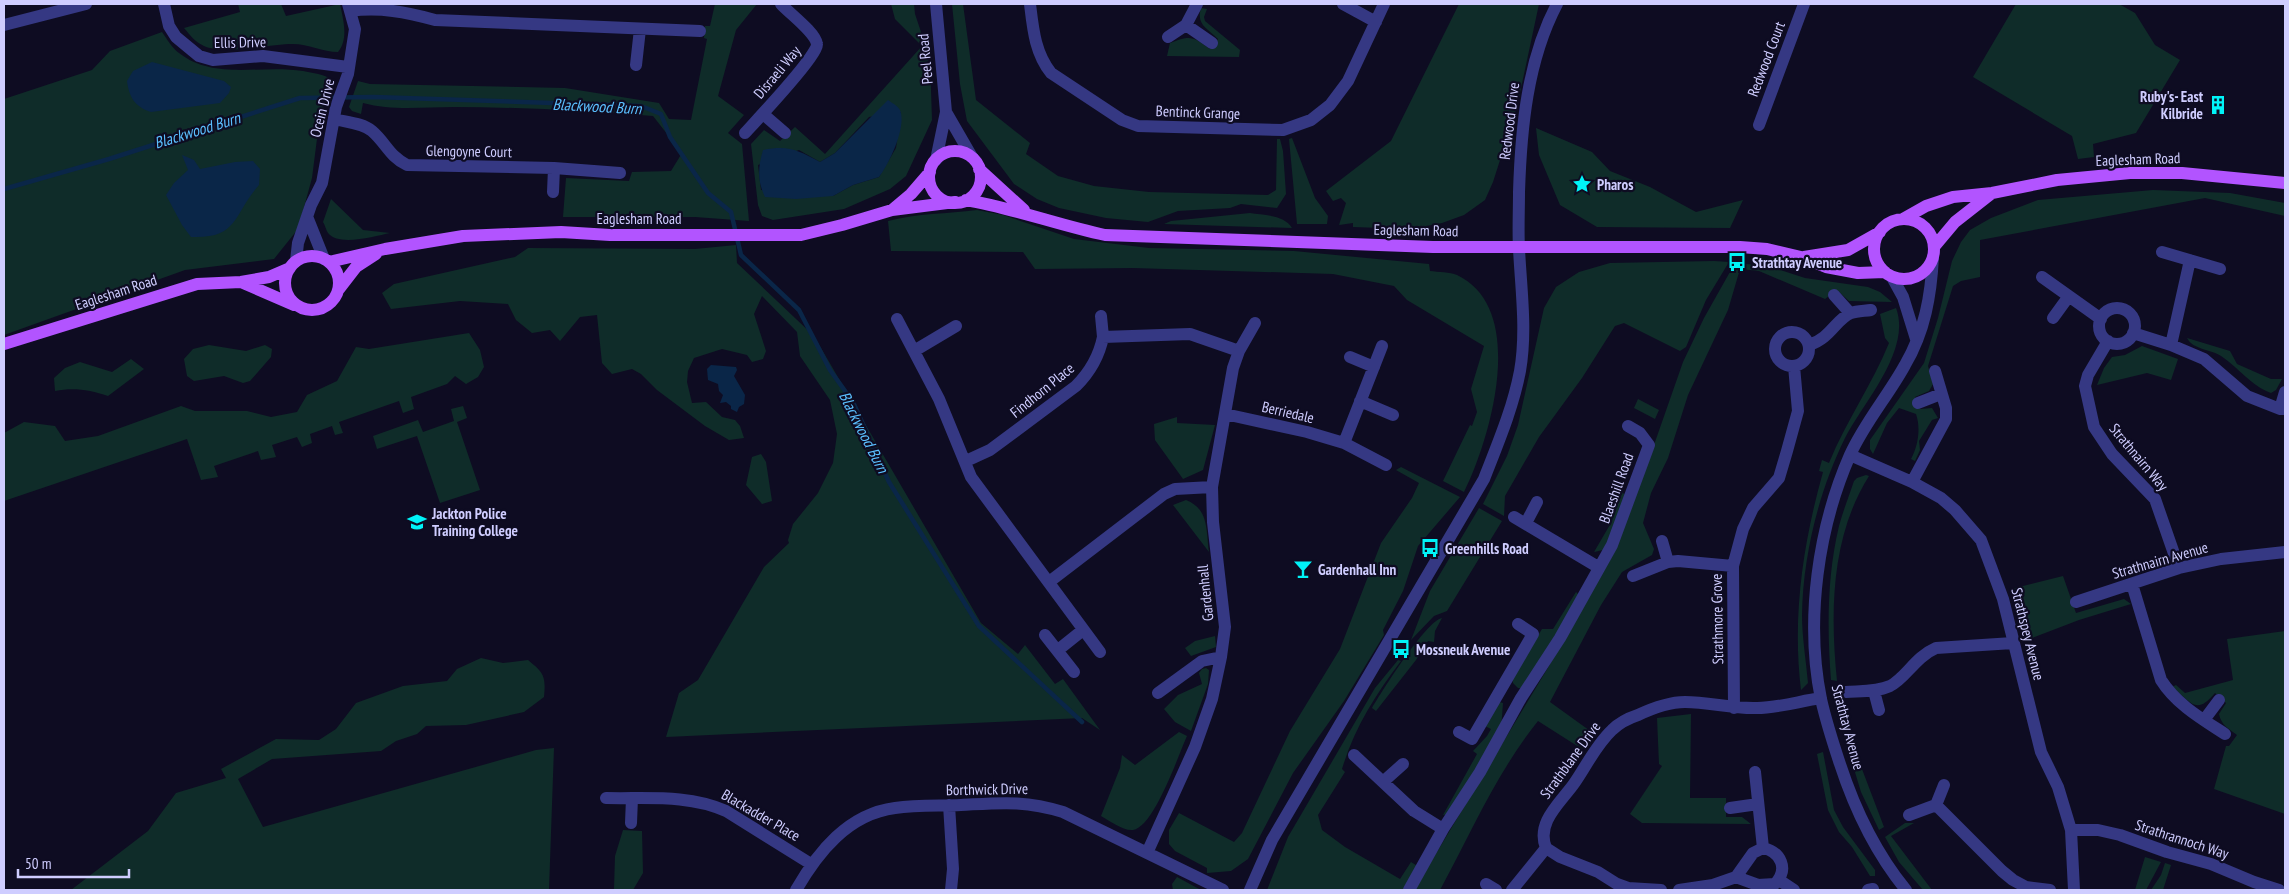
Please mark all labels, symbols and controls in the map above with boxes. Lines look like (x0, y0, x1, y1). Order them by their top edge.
street label: Redwood Court (1743, 19, 1789, 99)
street label: Ellis Drive (214, 32, 266, 52)
street label: Peel Road (913, 33, 937, 85)
street label: Disraeli Way (749, 41, 805, 102)
street label: Ocein Drive (306, 77, 338, 139)
street label: Redwood Drive (1495, 81, 1523, 161)
place label: Ruby's- East Kilbride (2140, 87, 2204, 123)
water label: Blackwood Burn (552, 94, 643, 118)
building icon: Ruby's- East Kilbride (2207, 94, 2229, 116)
street label: Bentinck Grange (1155, 101, 1241, 123)
water label: Blackwood Burn (152, 107, 243, 153)
street label: Glengoyne Court (426, 141, 512, 161)
street label: Eaglesham Road (2095, 148, 2181, 170)
place icon: Pharos (1571, 173, 1593, 195)
place label: Pharos (1597, 175, 1633, 194)
street label: Eaglesham Road (597, 209, 681, 228)
street label: Eaglesham Road (1373, 220, 1459, 240)
bus stop icon: Strathtay Avenue (1726, 251, 1748, 273)
place label: Strathtay Avenue (1752, 253, 1842, 272)
street label: Eaglesham Road (73, 270, 159, 314)
street label: Findhorn Place (1006, 358, 1078, 422)
water label: Blackwood Burn (835, 388, 894, 477)
street label: Berriedale (1260, 397, 1316, 427)
street label: Strathnairn Way (2105, 419, 2173, 495)
street label: Blaeshill Road (1595, 450, 1637, 526)
place label: Jackton Police Training College (431, 504, 518, 540)
school or university icon: Jackton Police Training College (406, 511, 428, 533)
bus stop icon: Greenhills Road (1419, 537, 1441, 559)
street label: Strathnairn Avenue (2110, 537, 2210, 583)
place label: Greenhills Road (1445, 539, 1529, 558)
bar icon: Gardenhall Inn (1292, 558, 1314, 580)
place label: Gardenhall Inn (1318, 560, 1397, 579)
street label: Gardenhall (1193, 563, 1217, 622)
street label: Strathmore Grove (1707, 573, 1727, 665)
street label: Strathspey Avenue (2007, 586, 2049, 682)
bus stop icon: Mossneuk Avenue (1390, 638, 1412, 660)
place label: Mossneuk Avenue (1416, 640, 1510, 659)
street label: Strathtay Avenue (1828, 682, 1868, 772)
street label: Strathblane Drive (1536, 718, 1604, 802)
street label: Borthwick Drive (946, 779, 1028, 799)
street label: Blackadder Place (718, 785, 804, 845)
street label: Strathrannoch Way (2133, 815, 2232, 863)
scale bar (18, 846, 129, 878)
text: 50 m (25, 854, 51, 873)

